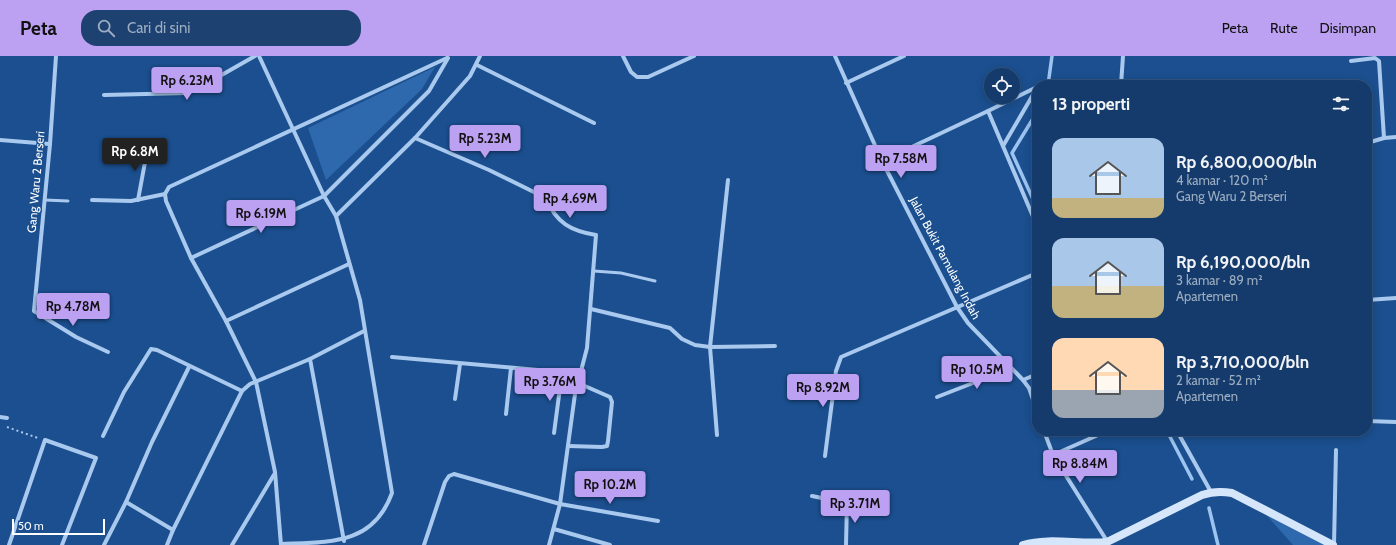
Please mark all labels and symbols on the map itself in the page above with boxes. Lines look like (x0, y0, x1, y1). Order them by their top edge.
pin: Rp 6.23M (146, 67, 228, 101)
pin: Rp 5.23M (444, 125, 526, 159)
street label: Gang Waru 2 Berseri (24, 130, 47, 234)
pin: Rp 6.8M (98, 138, 172, 172)
pin: Rp 7.58M (860, 145, 942, 179)
pin: Rp 4.69M (529, 185, 611, 219)
street label: Jalan Bukit Pamulang Indah (906, 193, 984, 322)
pin: Rp 6.19M (220, 200, 302, 234)
pin: Rp 4.78M (32, 293, 114, 327)
pin: Rp 10.5M (936, 356, 1018, 390)
pin: Rp 3.76M (509, 368, 591, 402)
pin: Rp 8.92M (782, 374, 864, 408)
pin: Rp 8.84M (1039, 450, 1121, 484)
pin: Rp 10.2M (569, 471, 651, 505)
pin: Rp 3.71M (814, 490, 896, 524)
scale bar (12, 517, 105, 536)

